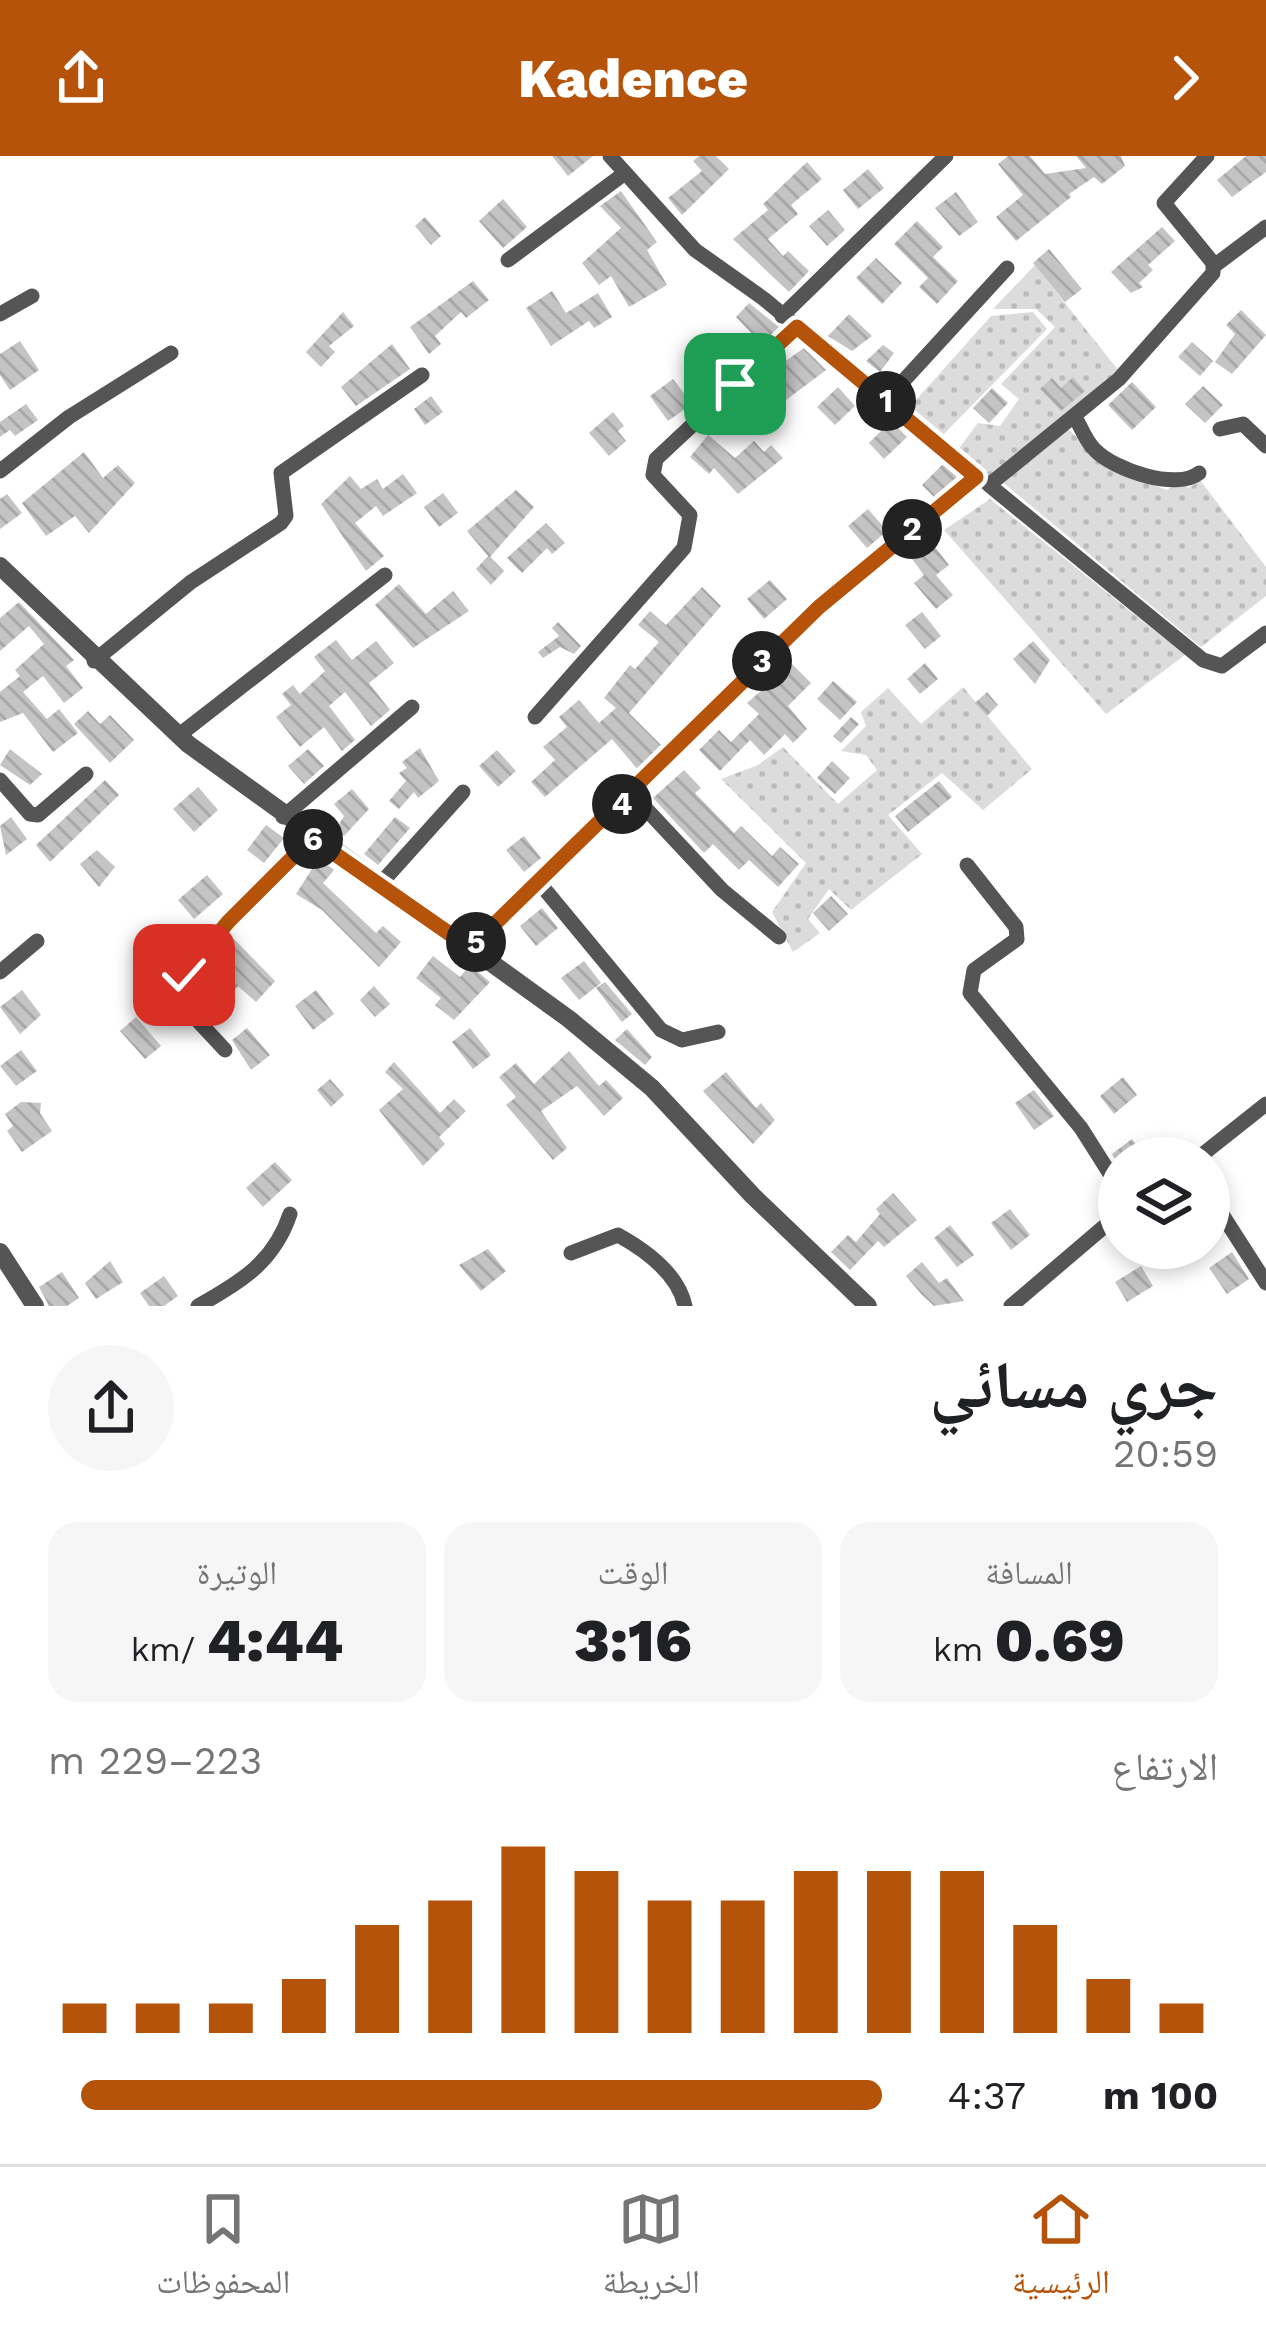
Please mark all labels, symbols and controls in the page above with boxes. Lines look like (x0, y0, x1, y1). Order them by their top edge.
icon: share (48, 45, 114, 111)
icon: forward (1152, 45, 1218, 111)
text: Kadence (518, 47, 748, 110)
pin (684, 333, 786, 435)
icon: arrive (702, 351, 768, 417)
pin: 1 (856, 371, 916, 431)
text: 1 (879, 381, 893, 420)
pin: 2 (882, 499, 942, 559)
text: 2 (902, 509, 922, 548)
pin: 3 (732, 631, 792, 691)
text: 3 (752, 641, 772, 680)
pin: 4 (592, 774, 652, 834)
text: 4 (611, 784, 633, 823)
pin: 6 (283, 809, 343, 869)
text: 6 (303, 819, 323, 858)
pin: 5 (446, 912, 506, 972)
text: 5 (466, 922, 486, 961)
pin (133, 924, 235, 1026)
icon: check (151, 942, 217, 1008)
map controls (1098, 1137, 1230, 1269)
button: layers (1098, 1137, 1230, 1269)
button: share (48, 1345, 174, 1471)
text: جري مسائي (930, 1347, 1218, 1424)
text: 20:59 (1113, 1431, 1218, 1476)
text: الوتيرة (197, 1553, 277, 1592)
text: الوقت (597, 1553, 669, 1592)
text: المسافة (985, 1553, 1073, 1592)
text: 4:44 (206, 1605, 343, 1676)
text: 3:16 (574, 1605, 692, 1676)
text: 0.69 (994, 1605, 1125, 1676)
text: /km (131, 1630, 206, 1669)
text: km (933, 1630, 994, 1669)
text: 223–229 m (48, 1738, 262, 1783)
text: الارتفاع (1112, 1744, 1218, 1789)
text: 4:37 (948, 2073, 1026, 2118)
text: 100 m (1103, 2073, 1218, 2118)
tab: المحفوظات (156, 2186, 290, 2314)
tab: الخريطة (603, 2186, 700, 2314)
tab: الرئيسية (1012, 2186, 1110, 2314)

